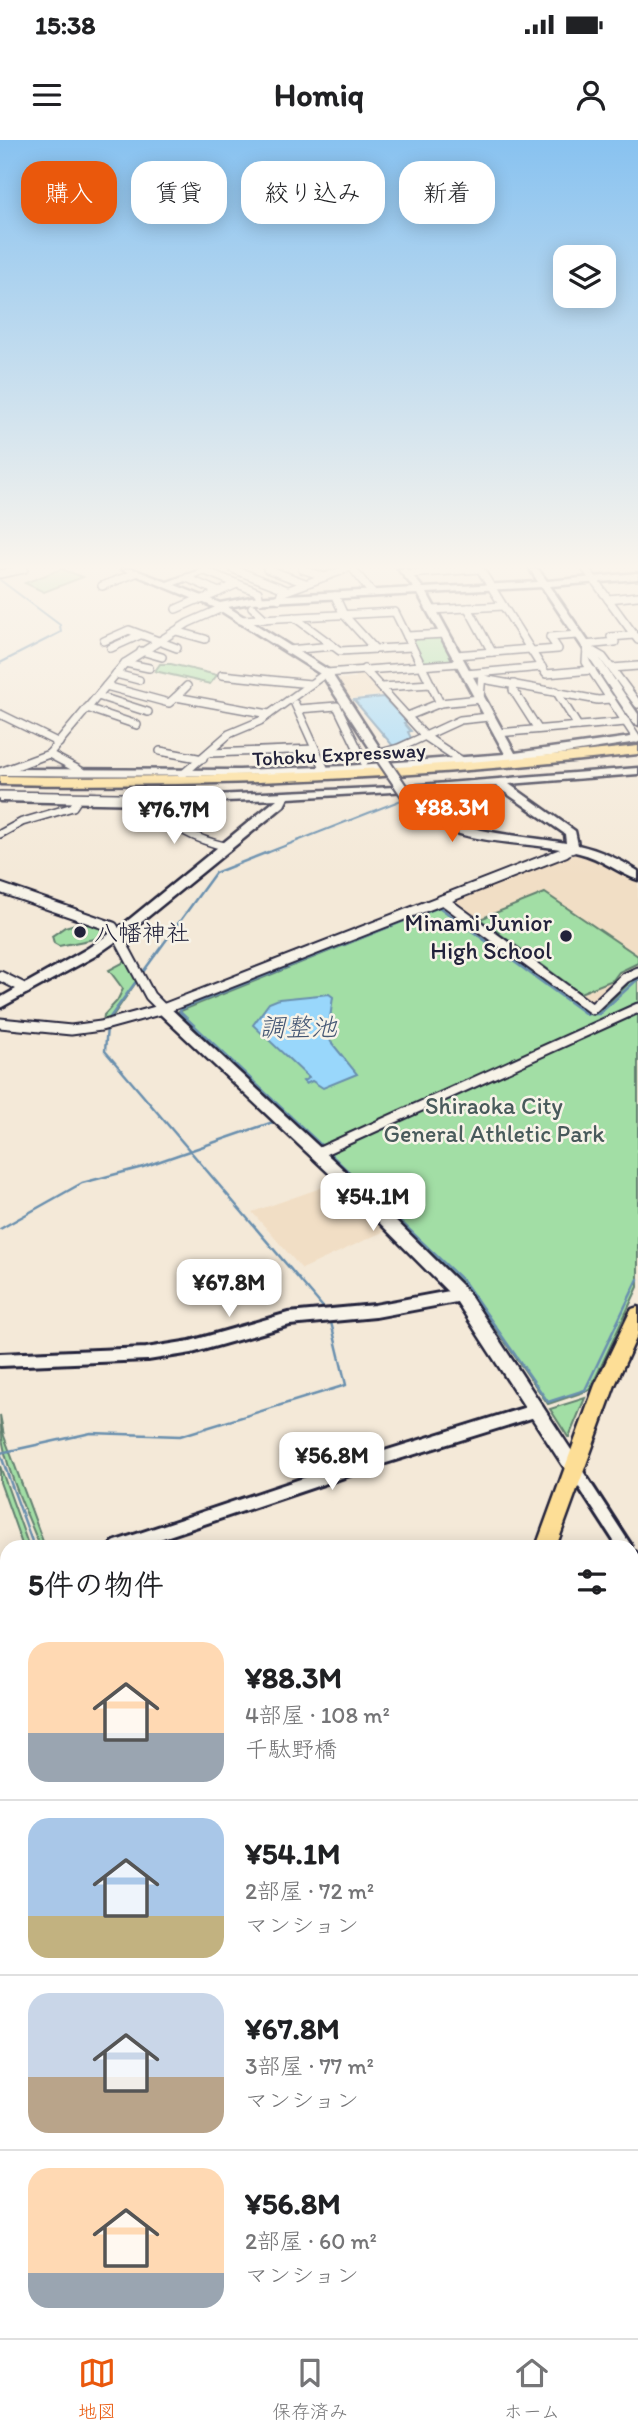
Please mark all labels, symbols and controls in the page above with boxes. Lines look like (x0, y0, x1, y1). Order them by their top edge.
text: 15:38 (35, 9, 96, 41)
icon: menu (28, 76, 66, 114)
text: Homiq (274, 76, 364, 114)
icon: person (572, 76, 610, 114)
chip: 購入 (21, 161, 117, 224)
chip: 賃貸 (131, 161, 227, 224)
chip: 絞り込み (241, 161, 385, 224)
chip: 新着 (399, 161, 495, 224)
map controls (553, 245, 616, 308)
button: layers (553, 245, 616, 308)
street label: Tohoku Expressway (252, 737, 427, 771)
pin: ¥88.3M (395, 784, 509, 844)
pin: ¥76.7M (117, 786, 231, 846)
text: ¥88.3M (415, 793, 489, 821)
text: ¥76.7M (138, 795, 210, 823)
place label: Minami Junior High School (405, 908, 552, 965)
place label: 八幡神社 (94, 918, 190, 947)
marker: 八幡神社 (72, 924, 88, 940)
marker: Minami Junior High School (558, 928, 574, 944)
water label: 調整池 (259, 1011, 338, 1043)
park label: Shiraoka City General Athletic Park (383, 1091, 605, 1148)
pin: ¥54.1M (316, 1174, 430, 1233)
text: ¥54.1M (336, 1182, 410, 1210)
pin: ¥67.8M (172, 1260, 286, 1319)
text: ¥67.8M (193, 1268, 265, 1296)
pin: ¥56.8M (275, 1432, 389, 1492)
text: ¥56.8M (295, 1441, 369, 1469)
icon: filters (573, 1563, 611, 1601)
text: 5件の物件 (28, 1566, 164, 1603)
text: ¥88.3M (245, 1659, 342, 1696)
icon: home (84, 1670, 168, 1754)
text: 4部屋 · 108 m² (245, 1701, 390, 1729)
text: 千駄野橋 (245, 1735, 337, 1763)
text: ¥54.1M (245, 1835, 340, 1872)
icon: home (84, 1846, 168, 1930)
text: 2部屋 · 72 m² (245, 1877, 374, 1905)
text: マンション (245, 1911, 359, 1939)
text: ¥67.8M (245, 2010, 340, 2047)
icon: home (84, 2021, 168, 2105)
text: 3部屋 · 77 m² (245, 2052, 374, 2080)
text: マンション (245, 2086, 359, 2114)
text: ¥56.8M (245, 2185, 341, 2222)
icon: home (84, 2196, 168, 2280)
text: 2部屋 · 60 m² (245, 2227, 377, 2255)
text: マンション (245, 2261, 359, 2289)
tab: 地図 (78, 2354, 116, 2423)
tab: 保存済み (272, 2354, 348, 2423)
tab: ホーム (504, 2354, 560, 2423)

